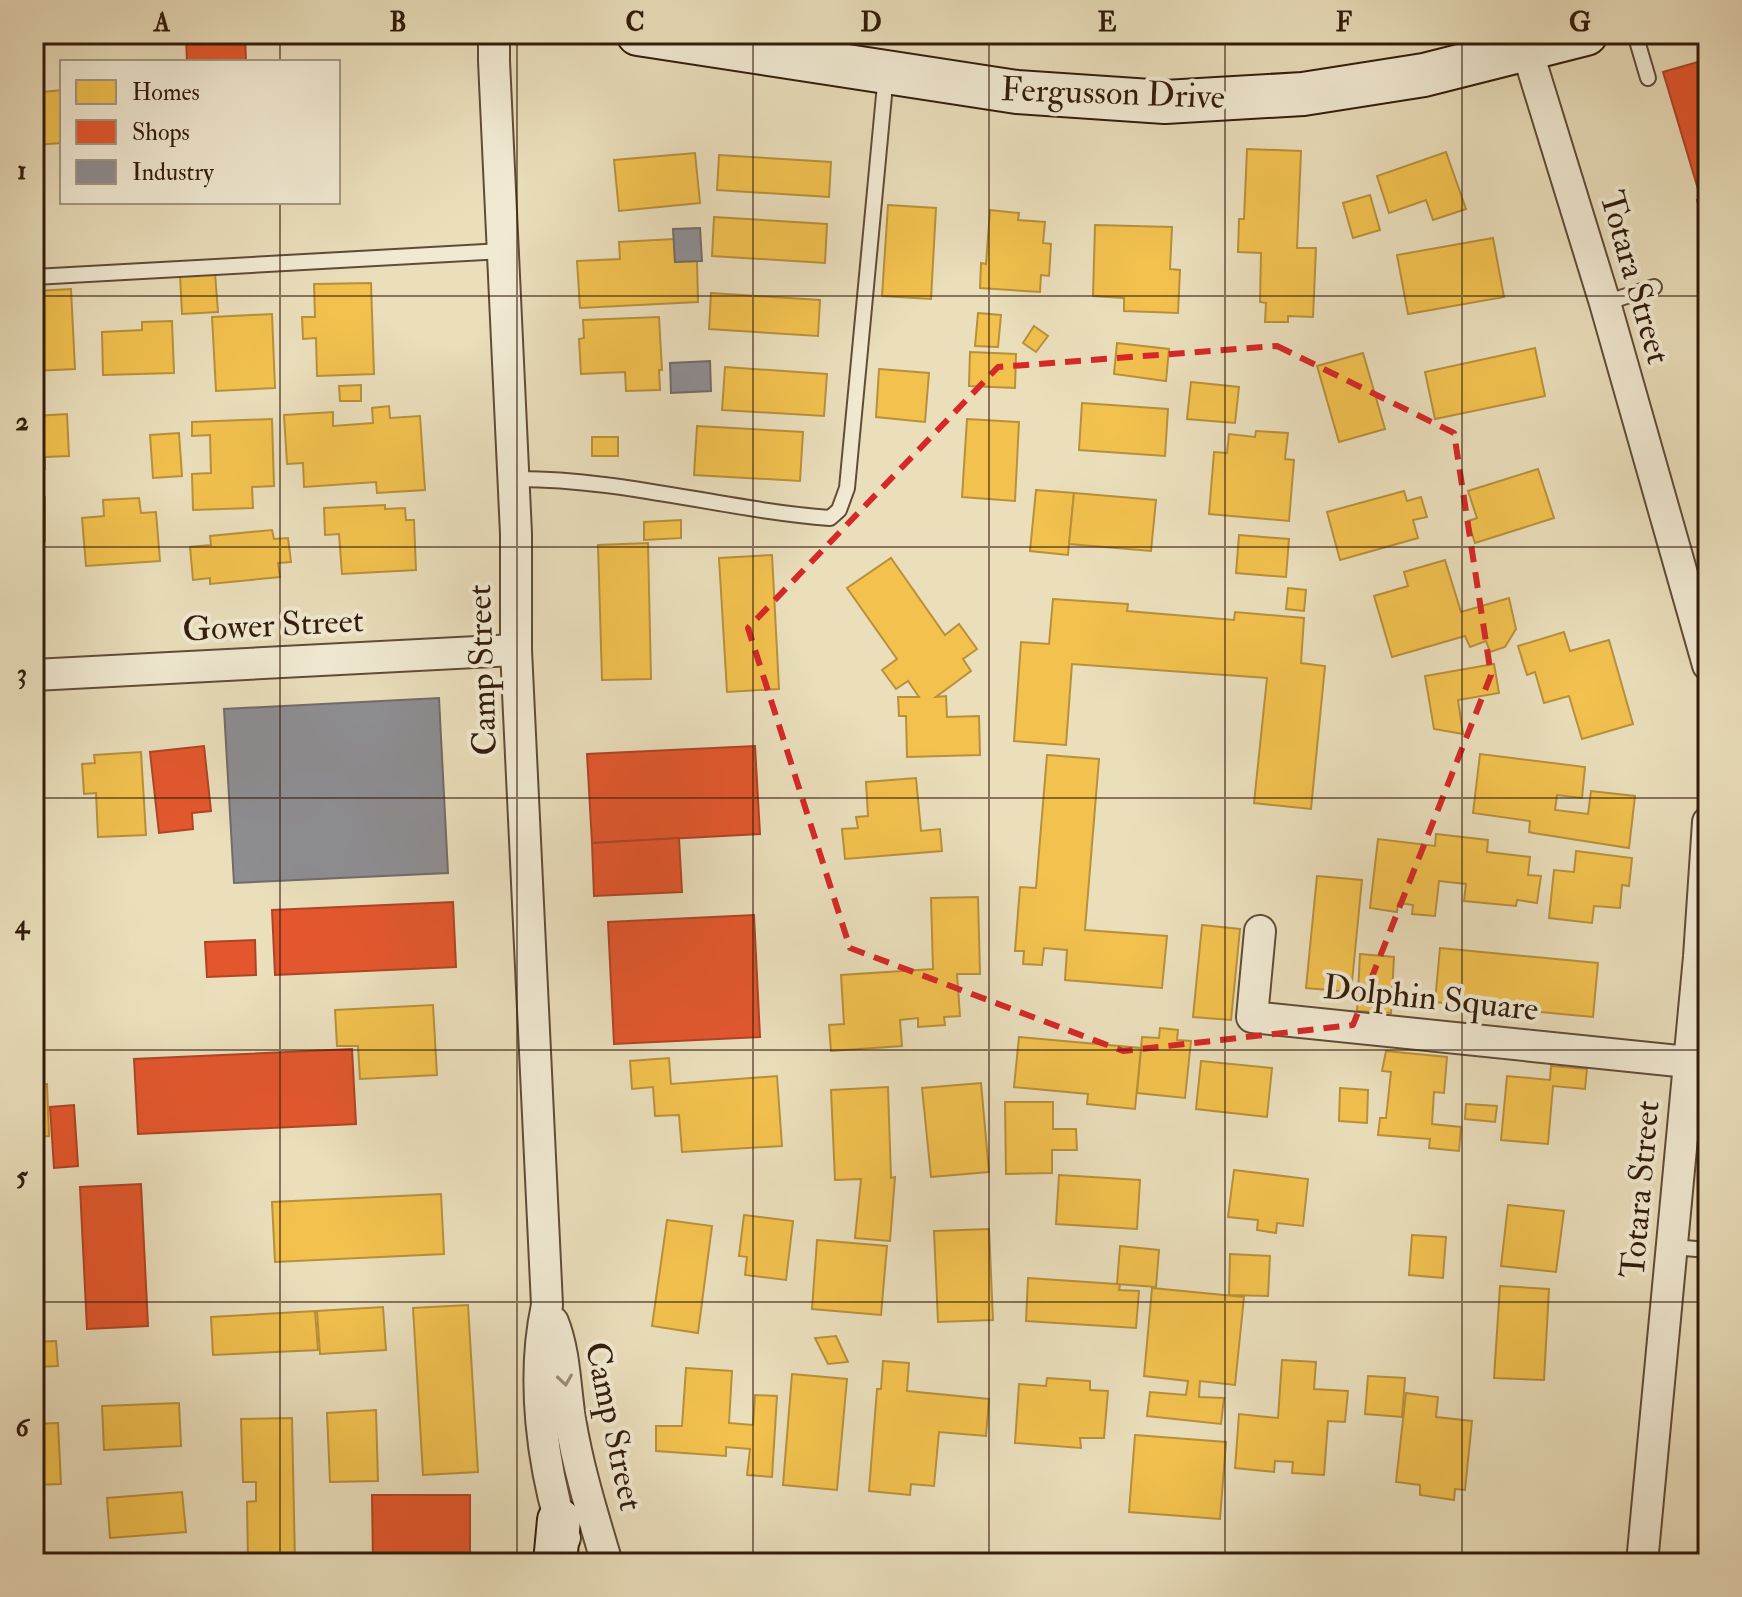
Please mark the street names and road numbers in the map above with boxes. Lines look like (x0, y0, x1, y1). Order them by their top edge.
street label: Fergusson Drive (1000, 68, 1226, 119)
street label: Totara Street (1589, 186, 1680, 369)
street label: Camp Street (458, 584, 507, 756)
street label: Gower Street (181, 599, 365, 652)
street label: Dolphin Square (1321, 966, 1541, 1031)
street label: Totara Street (1611, 1099, 1670, 1280)
street label: Camp Street (575, 1338, 652, 1515)

